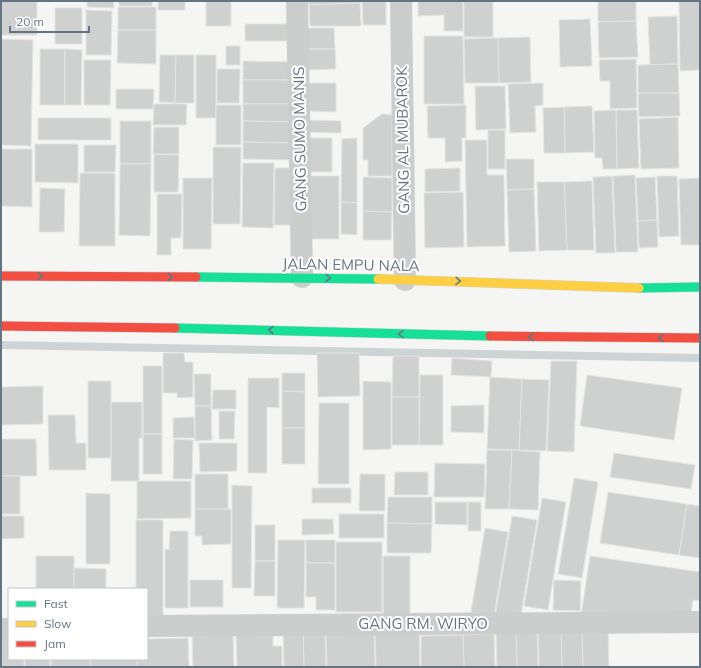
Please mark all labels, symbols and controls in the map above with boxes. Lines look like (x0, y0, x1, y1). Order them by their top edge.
scale bar (10, 8, 89, 34)
text: 20 m (16, 14, 44, 29)
street label: GANG SUMO MANIS (289, 66, 310, 212)
street label: GANG AL MUBAROK (392, 66, 413, 214)
street label: JALAN EMPU NALA (282, 254, 420, 275)
one-way arrow (37, 272, 43, 280)
one-way arrow (167, 273, 173, 281)
one-way arrow (325, 274, 331, 282)
one-way arrow (455, 277, 461, 286)
one-way arrow (268, 326, 274, 334)
one-way arrow (398, 330, 404, 339)
one-way arrow (528, 332, 534, 341)
one-way arrow (658, 334, 664, 342)
legend (8, 588, 148, 660)
text: Fast (44, 596, 68, 611)
street label: GANG RM. WIRYO (358, 614, 488, 633)
text: Slow (44, 616, 72, 631)
text: Jam (44, 636, 66, 651)

